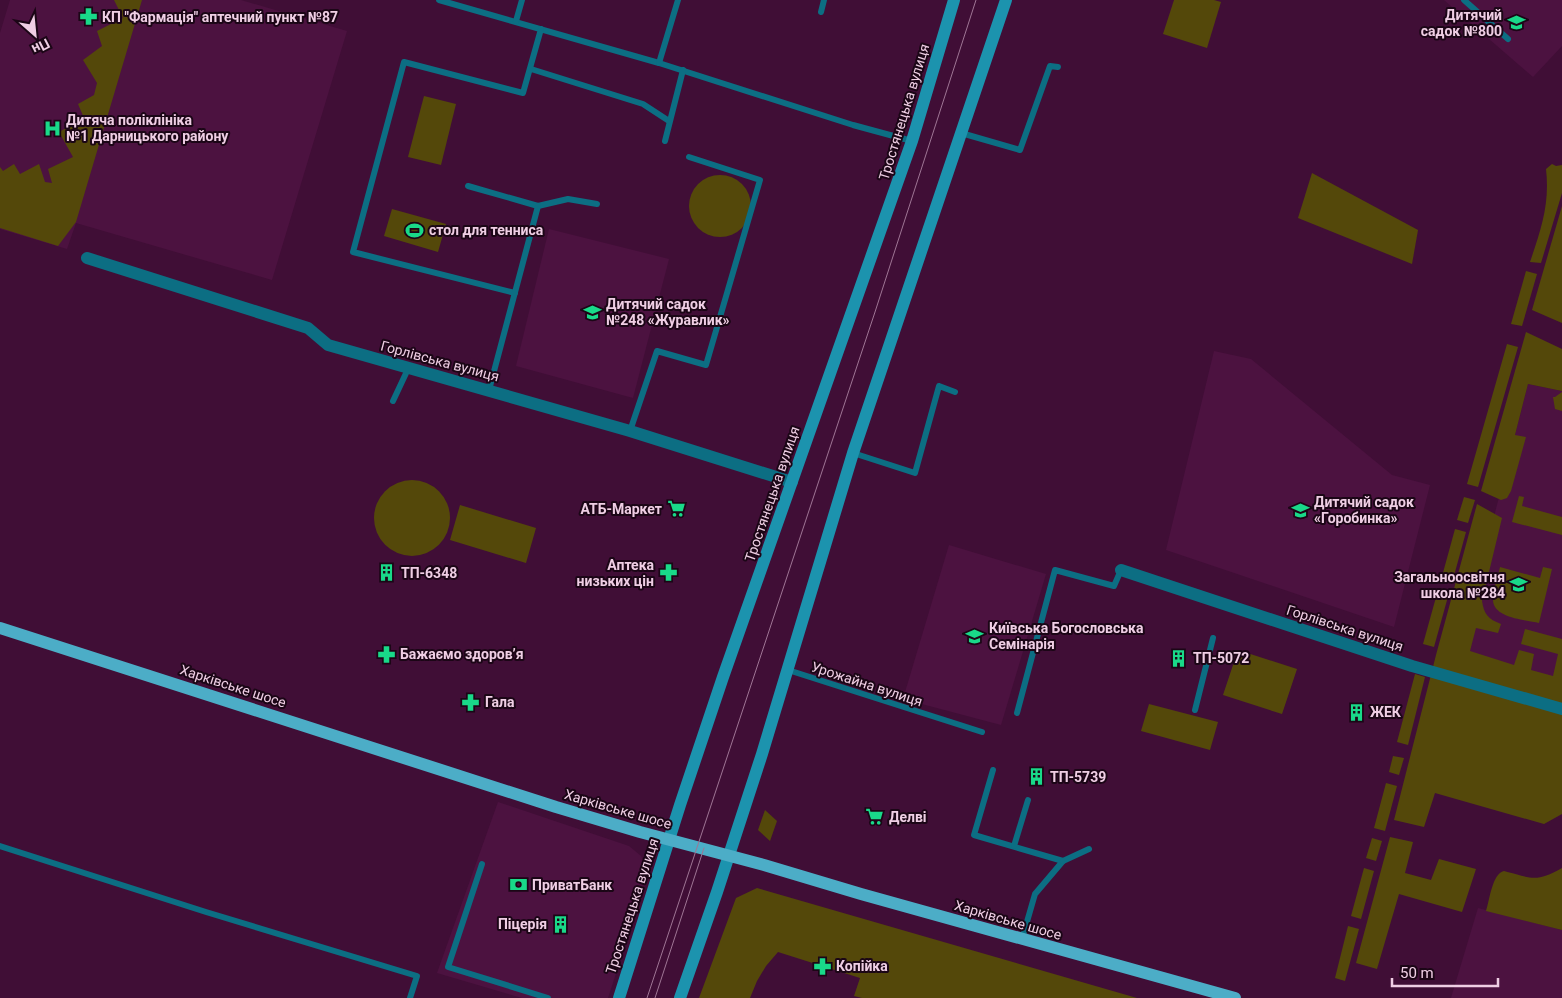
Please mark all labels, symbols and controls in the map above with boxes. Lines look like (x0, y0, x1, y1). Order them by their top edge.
pharmacy icon: КП "Фармація" аптечний пункт №87 (78, 7, 98, 27)
place label: Дитячий садок №800 (1421, 7, 1502, 39)
place label: КП "Фармація" аптечний пункт №87 (102, 9, 338, 25)
north arrow (10, 10, 60, 60)
school or university icon: Дитячий садок №800 (1506, 13, 1526, 33)
text: Пн (29, 35, 52, 58)
street label: Тростянецька вулиця (876, 42, 932, 182)
place label: Дитяча поліклініка №1 Дарницького району (66, 112, 229, 144)
hospital icon: Дитяча поліклініка №1 Дарницького району (42, 118, 62, 138)
sports icon: стол для тенниса (405, 220, 425, 240)
place label: стол для тенниса (429, 222, 544, 238)
place label: Дитячий садок №248 «Журавлик» (606, 296, 730, 328)
school or university icon: Дитячий садок №248 «Журавлик» (582, 302, 602, 322)
street label: Горлівська вулиця (379, 338, 501, 384)
street label: Тростянецька вулиця (741, 424, 803, 564)
place label: Дитячий садок «Горобинка» (1314, 494, 1414, 526)
supermarket icon: АТБ-Маркет (666, 499, 686, 519)
school or university icon: Дитячий садок «Горобинка» (1290, 500, 1310, 520)
place label: АТБ-Маркет (580, 501, 662, 517)
place label: Аптека низьких цін (577, 557, 655, 589)
building icon: ТП-6348 (377, 563, 397, 583)
pharmacy icon: Аптека низьких цін (658, 563, 678, 583)
place label: ТП-6348 (401, 565, 457, 581)
place label: Загальноосвітня школа №284 (1394, 569, 1505, 601)
school or university icon: Загальноосвітня школа №284 (1509, 575, 1529, 595)
street label: Горлівська вулиця (1285, 602, 1405, 654)
place label: Київська Богословська Семінарія (989, 620, 1144, 652)
school or university icon: Київська Богословська Семінарія (965, 626, 985, 646)
pharmacy icon: Бажаємо здоровʼя (376, 644, 396, 664)
place label: Бажаємо здоровʼя (400, 646, 524, 662)
building icon: ТП-5072 (1169, 648, 1189, 668)
place label: ТП-5072 (1193, 650, 1249, 666)
street label: Урожайна вулиця (809, 658, 925, 710)
street label: Харківське шосе (178, 661, 288, 711)
pharmacy icon: Гала (461, 692, 481, 712)
place label: Гала (485, 694, 515, 710)
building icon: ЖЕК (1346, 702, 1366, 722)
place label: ЖЕК (1370, 704, 1402, 720)
building icon: ТП-5739 (1026, 767, 1046, 787)
place label: ТП-5739 (1050, 769, 1106, 785)
street label: Харківське шосе (563, 786, 673, 832)
supermarket icon: Делві (865, 807, 885, 827)
place label: Делві (889, 809, 927, 825)
street label: Тростянецька вулиця (602, 836, 662, 976)
bank icon: ПриватБанк (508, 875, 528, 895)
place label: ПриватБанк (532, 877, 612, 893)
street label: Харківське шосе (953, 897, 1063, 943)
building icon: Піцерія (551, 914, 571, 934)
place label: Піцерія (498, 916, 547, 932)
pharmacy icon: Копійка (812, 956, 832, 976)
scale bar (1392, 956, 1498, 988)
place label: Копійка (836, 958, 888, 974)
text: 50 m (1400, 964, 1434, 982)

